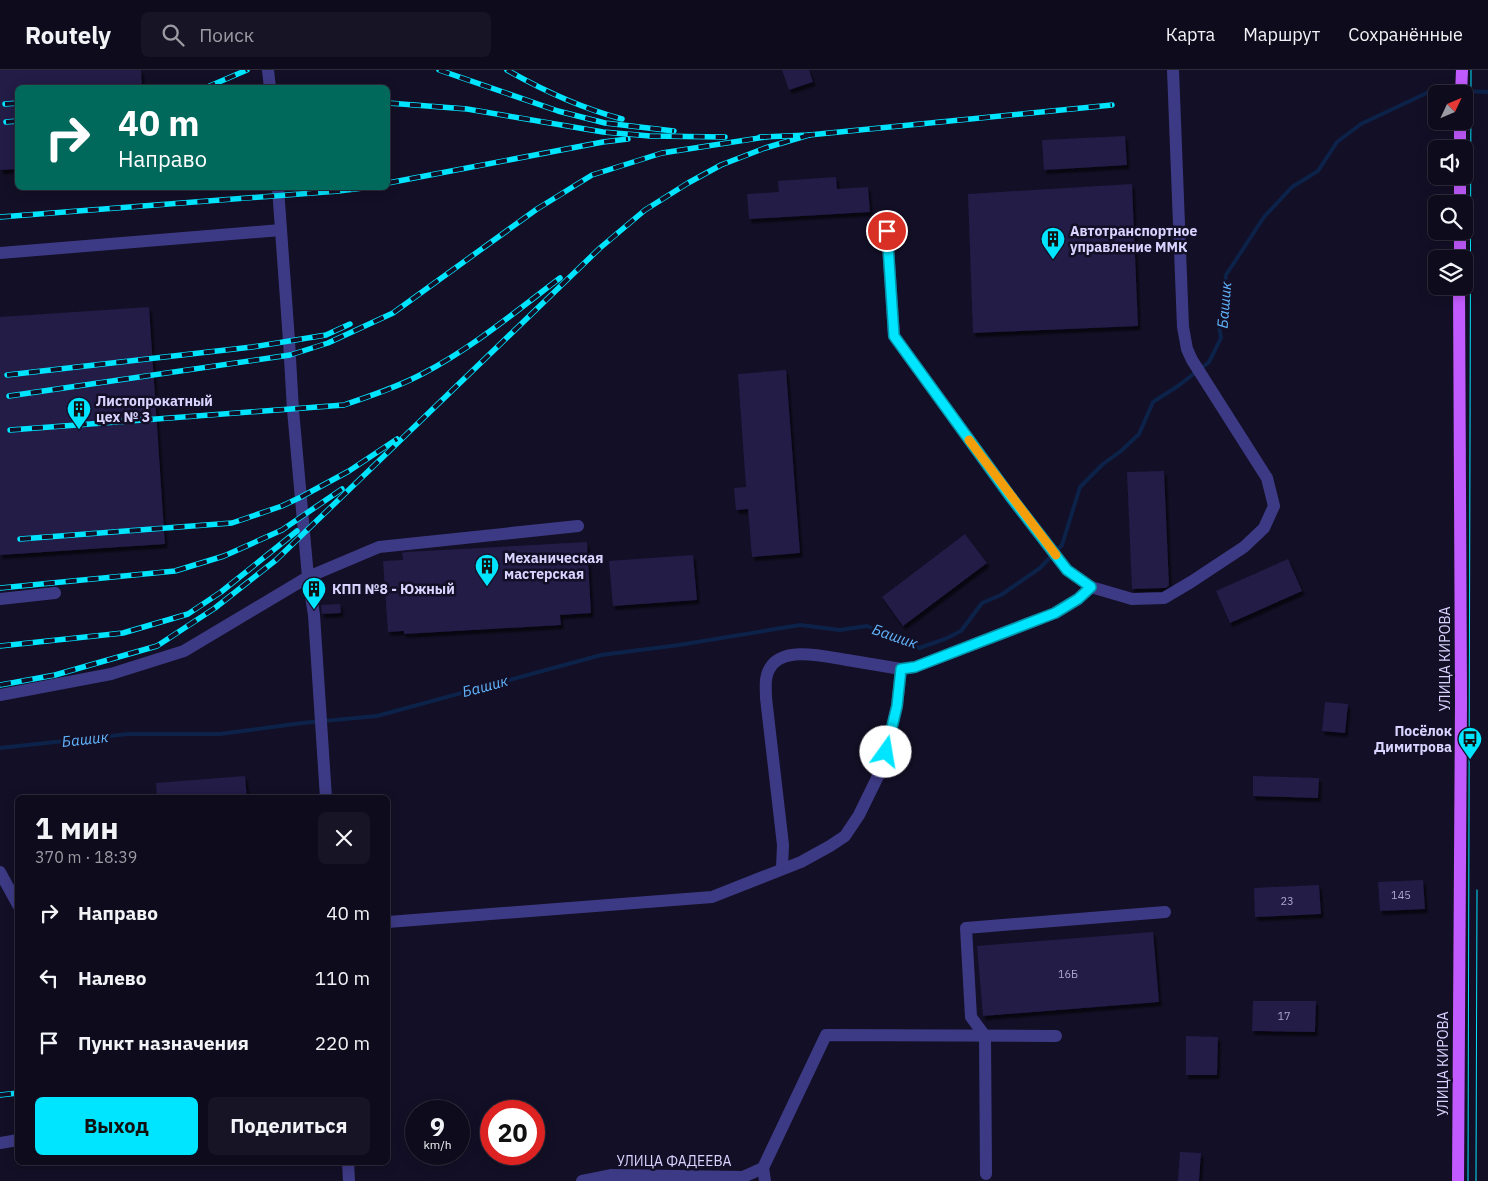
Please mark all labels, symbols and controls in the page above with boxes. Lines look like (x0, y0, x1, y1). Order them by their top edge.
search box (141, 12, 491, 57)
text: Routely (25, 19, 111, 51)
icon: search (159, 21, 187, 49)
text: Поиск (199, 23, 254, 47)
text: Карта (1166, 23, 1215, 46)
text: Маршрут (1243, 23, 1320, 46)
text: Сохранённые (1348, 23, 1463, 46)
north arrow (1428, 85, 1472, 130)
map controls (1428, 85, 1473, 295)
text: 40 m (118, 100, 200, 146)
icon: right (35, 105, 100, 170)
button: sound (1428, 140, 1473, 185)
text: Направо (118, 144, 207, 173)
button: search (1428, 195, 1473, 240)
pin (866, 210, 908, 252)
icon: arrive (873, 217, 901, 245)
place label: Автотранспортное управление ММК (1070, 222, 1197, 256)
building icon: Автотранспортное управление ММК (1040, 226, 1066, 260)
button: layers (1428, 250, 1473, 295)
water label: Башик (1212, 280, 1236, 329)
place label: Листопрокатный цех № 3 (96, 392, 213, 426)
building icon: Листопрокатный цех № 3 (66, 396, 92, 430)
place label: Механическая мастерская (504, 549, 603, 583)
building icon: Механическая мастерская (474, 553, 500, 587)
building icon: КПП №8 - Южный (301, 576, 327, 610)
place label: КПП №8 - Южный (332, 580, 455, 598)
street label: УЛИЦА КИРОВА (1436, 606, 1454, 712)
water label: Башик (870, 619, 921, 653)
water label: Башик (460, 671, 511, 701)
place label: Посёлок Димитрова (1374, 722, 1452, 756)
position arrow (859, 725, 911, 777)
bus stop icon: Посёлок Димитрова (1457, 726, 1483, 760)
water label: Башик (61, 727, 110, 751)
text: 1 мин (35, 808, 119, 847)
button: close (318, 812, 370, 864)
text: 370 m · 18:39 (35, 847, 137, 867)
house number: 145 (1391, 888, 1411, 902)
house number: 23 (1280, 894, 1294, 908)
icon: right (35, 899, 63, 927)
text: Направо (78, 901, 158, 925)
text: 40 m (326, 901, 370, 925)
icon: left (35, 964, 63, 992)
text: Налево (78, 966, 147, 990)
text: 110 m (315, 966, 370, 990)
house number: 16Б (1058, 967, 1078, 981)
house number: 17 (1277, 1009, 1291, 1023)
street label: УЛИЦА КИРОВА (1434, 1011, 1452, 1117)
icon: arrive (35, 1029, 63, 1057)
text: Пункт назначения (78, 1031, 249, 1055)
text: 220 m (315, 1031, 370, 1055)
button: Выход (35, 1097, 198, 1155)
button: Поделиться (208, 1097, 370, 1155)
speed limit sign: 20 (480, 1100, 545, 1165)
text: 9 (430, 1110, 445, 1143)
text: km/h (423, 1137, 452, 1152)
street label: УЛИЦА ФАДЕЕВА (617, 1152, 731, 1170)

